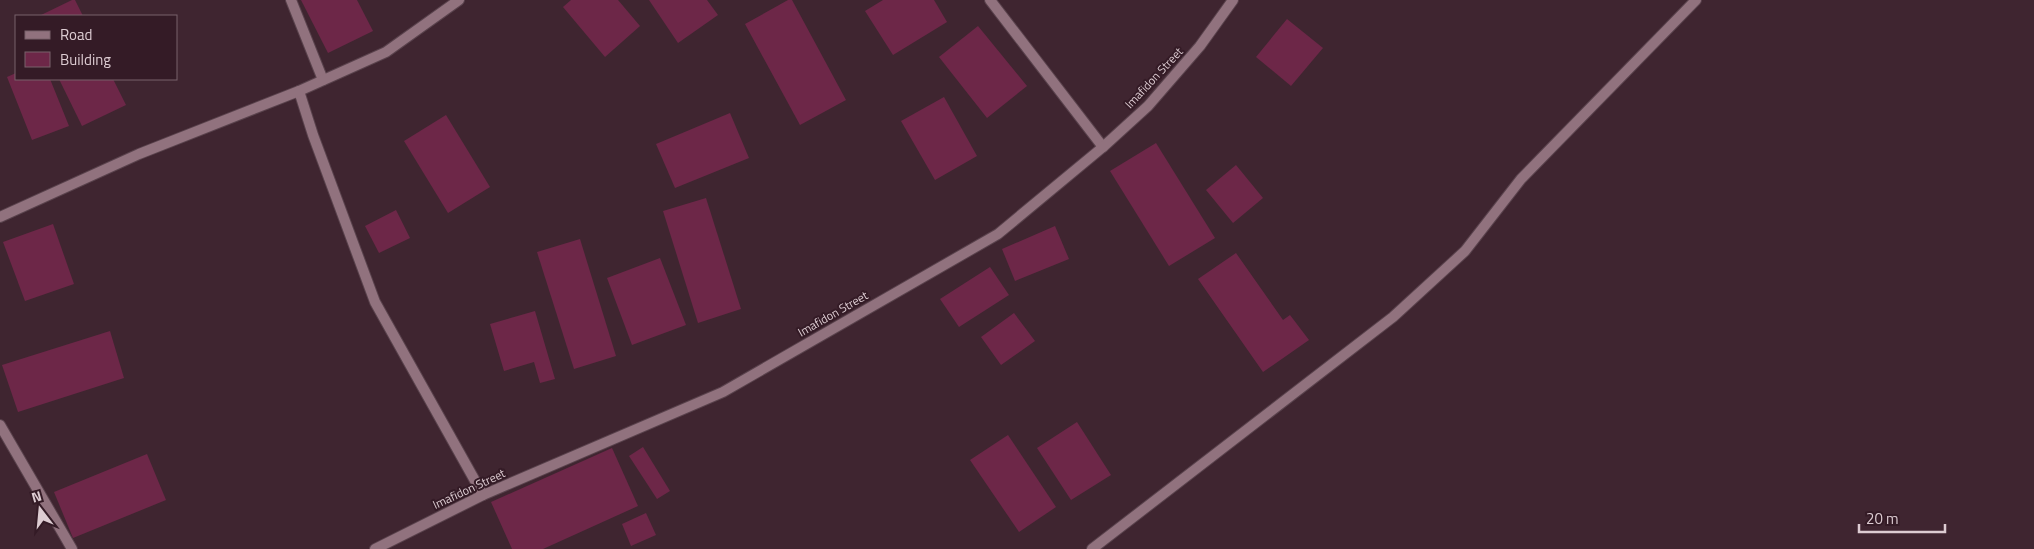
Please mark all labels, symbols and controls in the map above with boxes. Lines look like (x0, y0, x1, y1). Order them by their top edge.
legend (15, 15, 178, 80)
text: Road (60, 23, 92, 46)
street label: Imafidon Street (1120, 42, 1188, 113)
text: Building (60, 48, 111, 71)
street label: Imafidon Street (794, 285, 872, 341)
street label: Imafidon Street (429, 463, 509, 514)
north arrow (15, 484, 65, 534)
text: N (29, 485, 44, 507)
scale bar (1859, 502, 1945, 534)
text: 20 m (1866, 507, 1899, 530)

